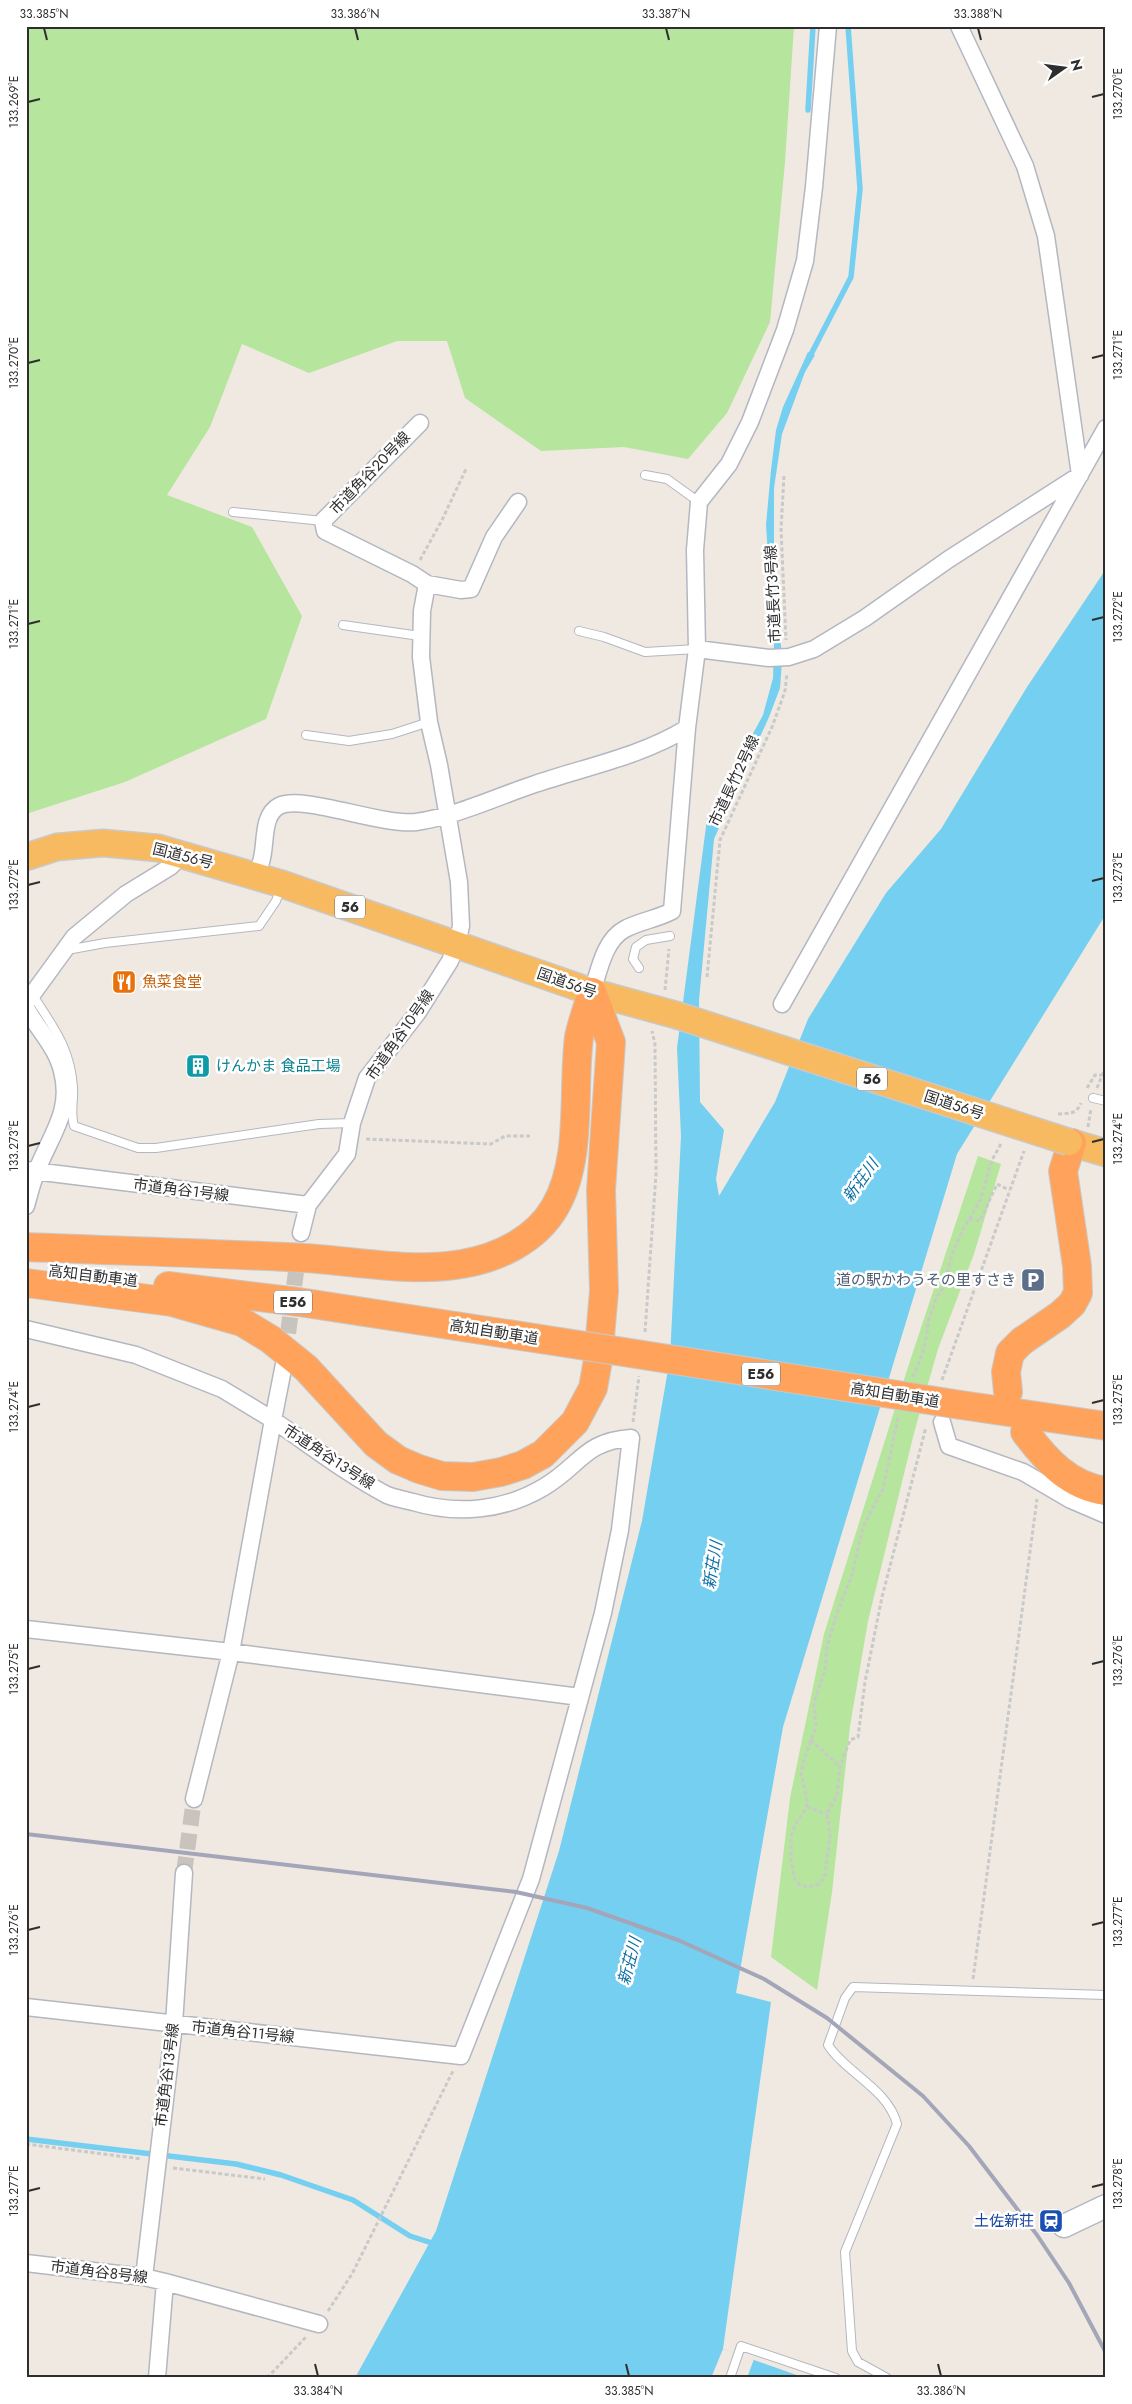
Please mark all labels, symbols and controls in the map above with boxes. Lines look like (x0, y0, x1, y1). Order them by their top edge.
text: 33.385°N (19, 5, 69, 23)
text: 33.386°N (330, 5, 380, 23)
text: 33.387°N (642, 5, 690, 23)
text: 33.388°N (954, 5, 1002, 23)
north arrow (1040, 42, 1090, 92)
text: N (1066, 57, 1088, 73)
text: 133.270°E (1109, 68, 1127, 120)
text: 133.269°E (5, 76, 23, 128)
text: 133.271°E (1109, 330, 1127, 380)
text: 133.270°E (5, 337, 23, 389)
street label: 市道角谷20号線 (325, 427, 415, 519)
street label: 市道長竹3号線 (759, 544, 787, 644)
text: 133.272°E (1109, 591, 1127, 643)
text: 133.271°E (5, 599, 23, 649)
street label: 市道長竹2号線 (703, 732, 765, 830)
street label: 国道56号 (150, 838, 216, 874)
text: 133.273°E (1109, 852, 1127, 904)
text: 133.272°E (5, 859, 23, 911)
road number: 56 (335, 896, 365, 919)
street label: 国道56号 (534, 962, 600, 1004)
restaurant icon: 魚菜食堂 (111, 969, 137, 995)
place label: 魚菜食堂 (142, 971, 202, 993)
street label: 市道角谷10号線 (361, 985, 439, 1085)
building icon: けんかま 食品工場 (185, 1053, 211, 1079)
place label: けんかま 食品工場 (216, 1055, 341, 1077)
road number: 56 (857, 1068, 887, 1090)
street label: 国道56号 (921, 1085, 987, 1125)
text: 133.274°E (1109, 1113, 1127, 1165)
text: 133.273°E (5, 1120, 23, 1172)
water label: 新荘川 (837, 1153, 885, 1206)
street label: 市道角谷1号線 (132, 1173, 230, 1207)
street label: 高知自動車道 (47, 1260, 139, 1292)
parking icon: 道の駅かわうその里すさき (1020, 1267, 1046, 1293)
place label: 道の駅かわうその里すさき (836, 1269, 1016, 1291)
road number: E56 (274, 1290, 312, 1314)
street label: 高知自動車道 (448, 1314, 540, 1350)
road number: E56 (742, 1362, 780, 1386)
text: 133.275°E (1109, 1374, 1127, 1426)
street label: 高知自動車道 (849, 1377, 941, 1413)
text: 133.274°E (5, 1381, 23, 1433)
street label: 市道角谷13号線 (279, 1419, 379, 1495)
water label: 新荘川 (697, 1538, 728, 1591)
text: 133.276°E (1109, 1635, 1127, 1687)
text: 133.275°E (5, 1643, 23, 1695)
text: 133.277°E (1109, 1896, 1127, 1948)
text: 133.276°E (5, 1904, 23, 1956)
water label: 新荘川 (612, 1933, 647, 1987)
street label: 市道角谷11号線 (190, 2016, 296, 2048)
street label: 市道角谷13号線 (150, 2022, 184, 2128)
text: 133.278°E (1109, 2158, 1127, 2210)
text: 133.277°E (5, 2165, 23, 2217)
station icon: 土佐新荘 (1038, 2208, 1064, 2234)
place label: 土佐新荘 (974, 2210, 1034, 2232)
street label: 市道角谷8号線 (49, 2255, 149, 2289)
text: 33.384°N (293, 2382, 343, 2400)
text: 33.385°N (604, 2382, 654, 2400)
text: 33.386°N (916, 2382, 966, 2400)

